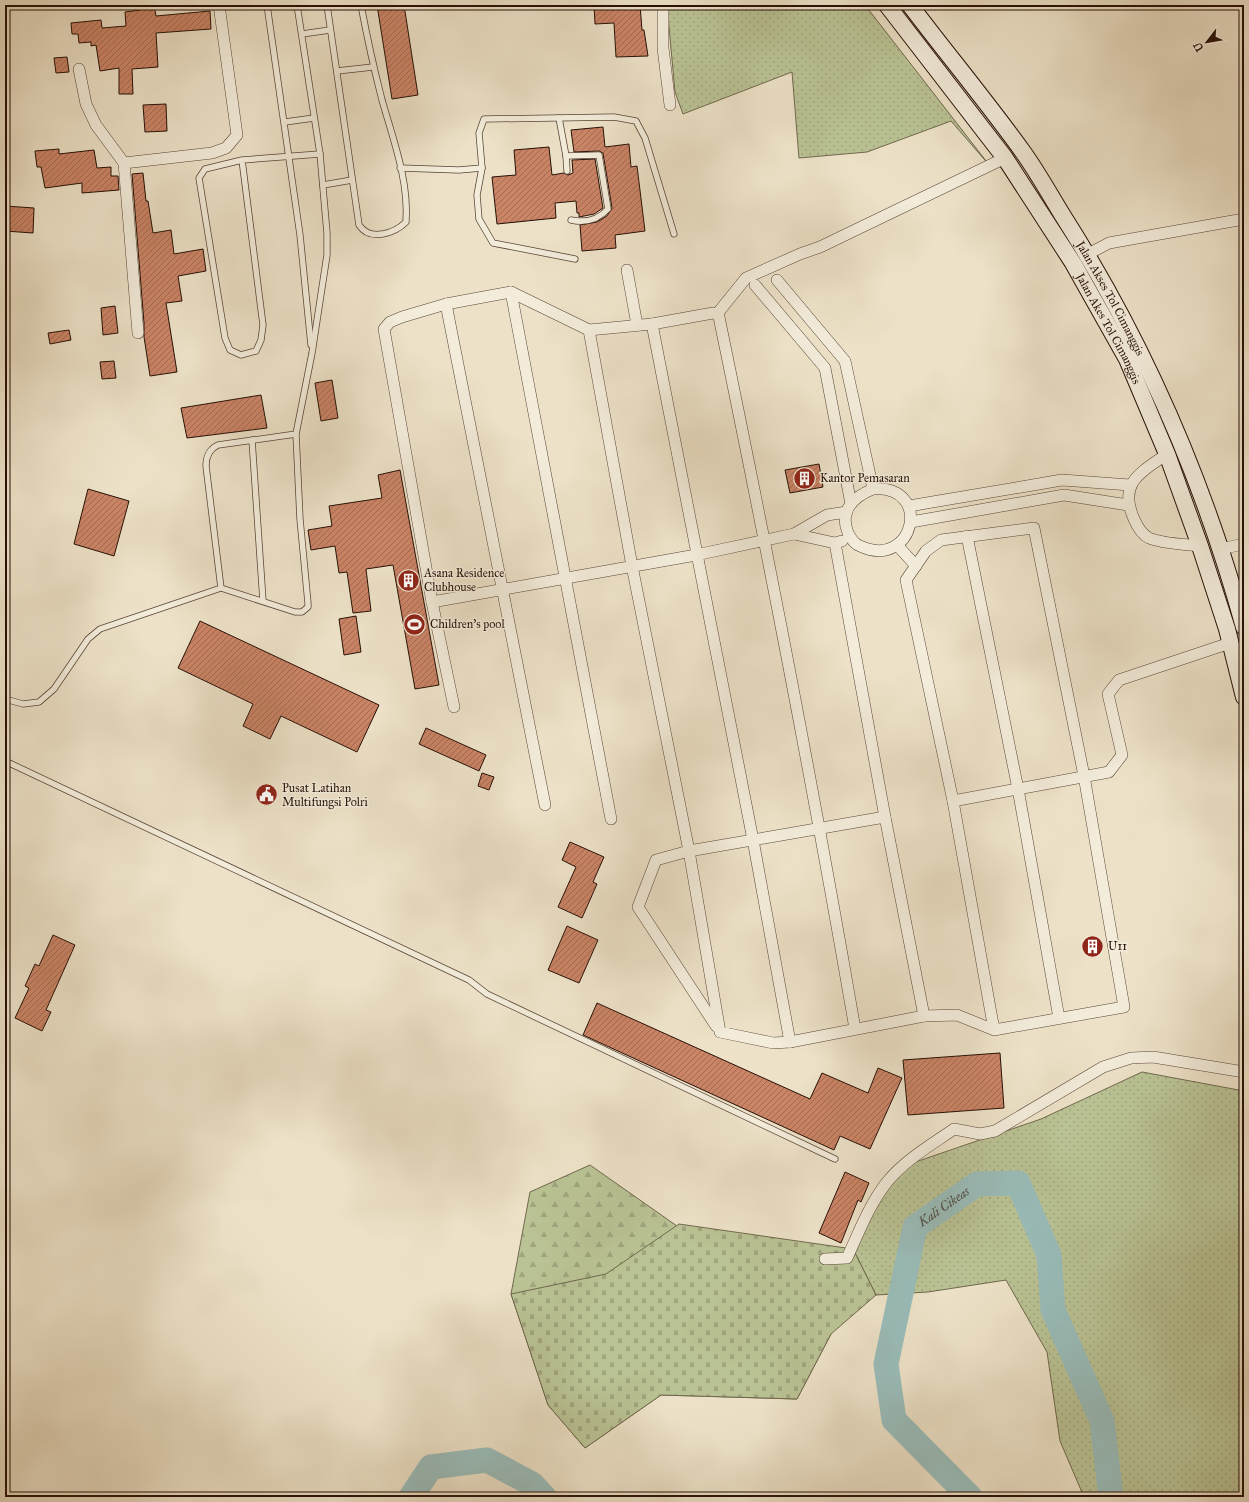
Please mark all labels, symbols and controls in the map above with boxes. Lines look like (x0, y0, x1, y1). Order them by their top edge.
north arrow (1187, 22, 1227, 62)
text: U (1191, 40, 1207, 54)
street label: Jalan Akses Tol Cimanggis (1071, 237, 1147, 358)
street label: Jalan Akes Tol Cimanggis (1071, 269, 1144, 386)
building icon: Kantor Pemasaran (791, 465, 817, 491)
place label: Kantor Pemasaran (820, 471, 910, 485)
place label: Asana Residence Clubhouse (423, 566, 504, 594)
building icon: Asana Residence Clubhouse (395, 567, 421, 593)
sports icon: Children's pool (402, 611, 428, 637)
place label: Children's pool (430, 617, 505, 631)
place label: Pusat Latihan Multifungsi Polri (282, 781, 369, 810)
public building icon: Pusat Latihan Multifungsi Polri (253, 782, 279, 808)
building icon: U11 (1080, 933, 1106, 959)
place label: U11 (1108, 939, 1127, 953)
water label: Kali Cikeas (914, 1183, 973, 1231)

